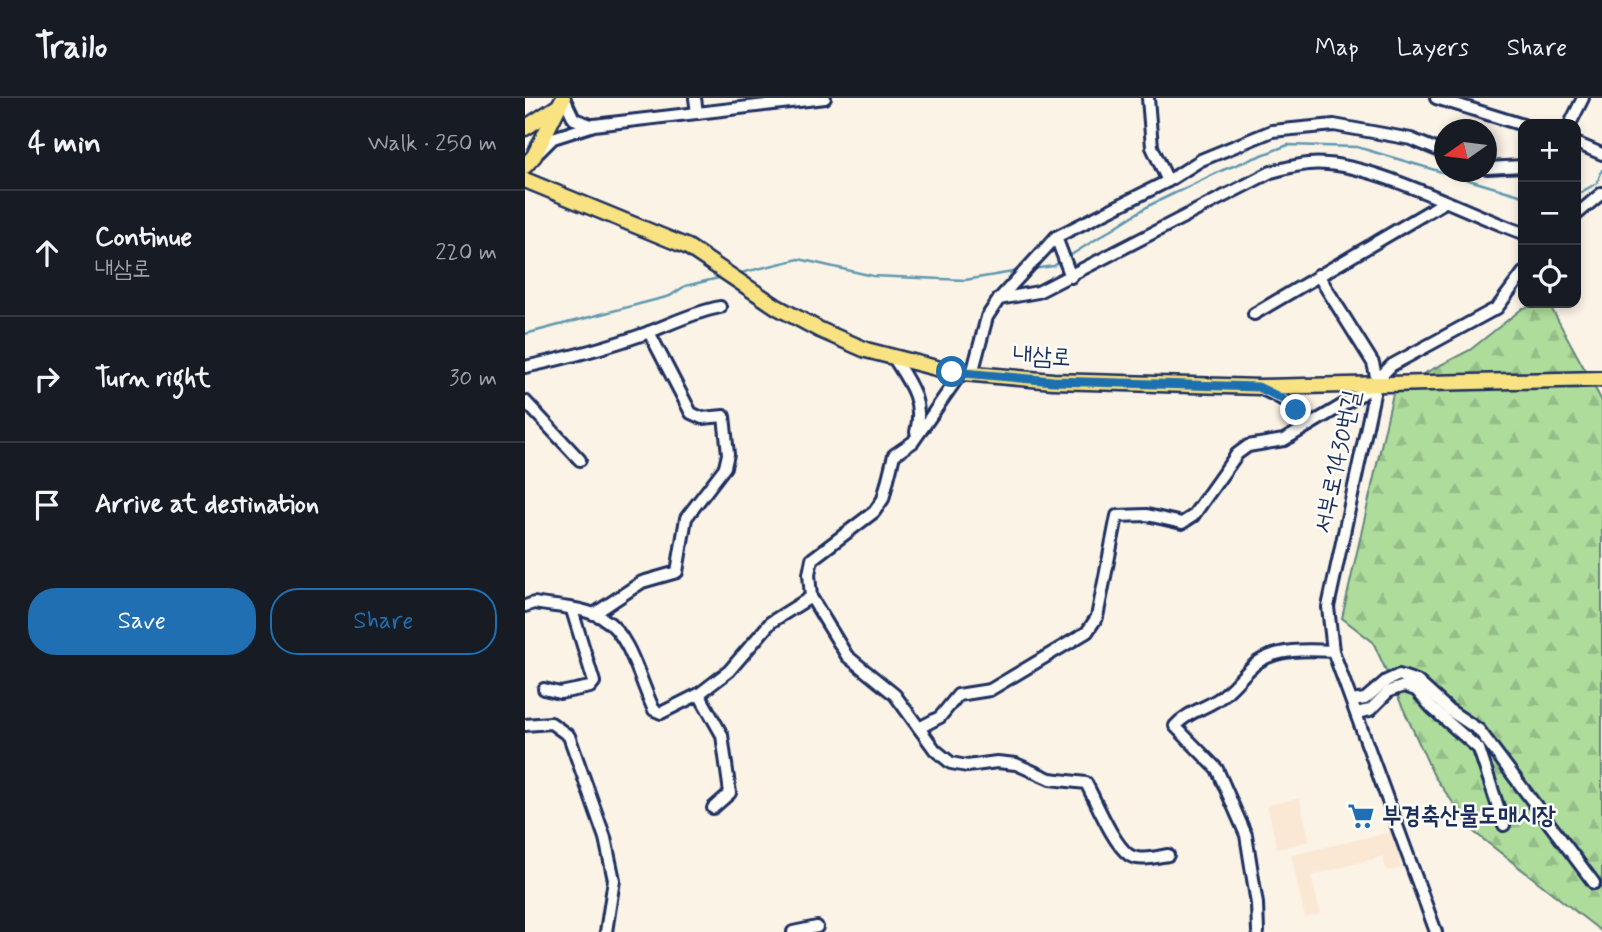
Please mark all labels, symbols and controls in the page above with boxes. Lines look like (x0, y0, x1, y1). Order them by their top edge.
text: Trailo (35, 26, 107, 70)
text: Map (1315, 33, 1359, 64)
text: Layers (1397, 33, 1469, 64)
text: Share (1507, 33, 1567, 64)
north arrow (1434, 119, 1497, 182)
map controls (1518, 119, 1581, 308)
button: + (1518, 119, 1581, 182)
text: 4 min (28, 124, 101, 163)
text: Walk · 250 m (368, 129, 497, 159)
button: − (1518, 182, 1581, 245)
text: Continue (95, 221, 192, 255)
icon: ahead (28, 234, 66, 272)
text: 220 m (435, 238, 497, 268)
button: locate (1518, 245, 1581, 308)
text: 내삼로 (95, 255, 151, 285)
street label: 내삼로 (1012, 340, 1072, 374)
route start (936, 356, 967, 387)
icon: right (28, 360, 66, 398)
text: Turn right (95, 362, 211, 396)
text: 30 m (449, 364, 497, 394)
street label: 서부로1430번길 (1308, 388, 1368, 536)
route end (1280, 394, 1311, 425)
icon: arrive (28, 486, 66, 524)
text: Arrive at destination (95, 488, 319, 522)
button: Save (28, 588, 256, 655)
button: Share (270, 588, 497, 655)
supermarket icon: 부경축산물도매시장 (1346, 801, 1376, 831)
place label: 부경축산물도매시장 (1382, 801, 1557, 832)

